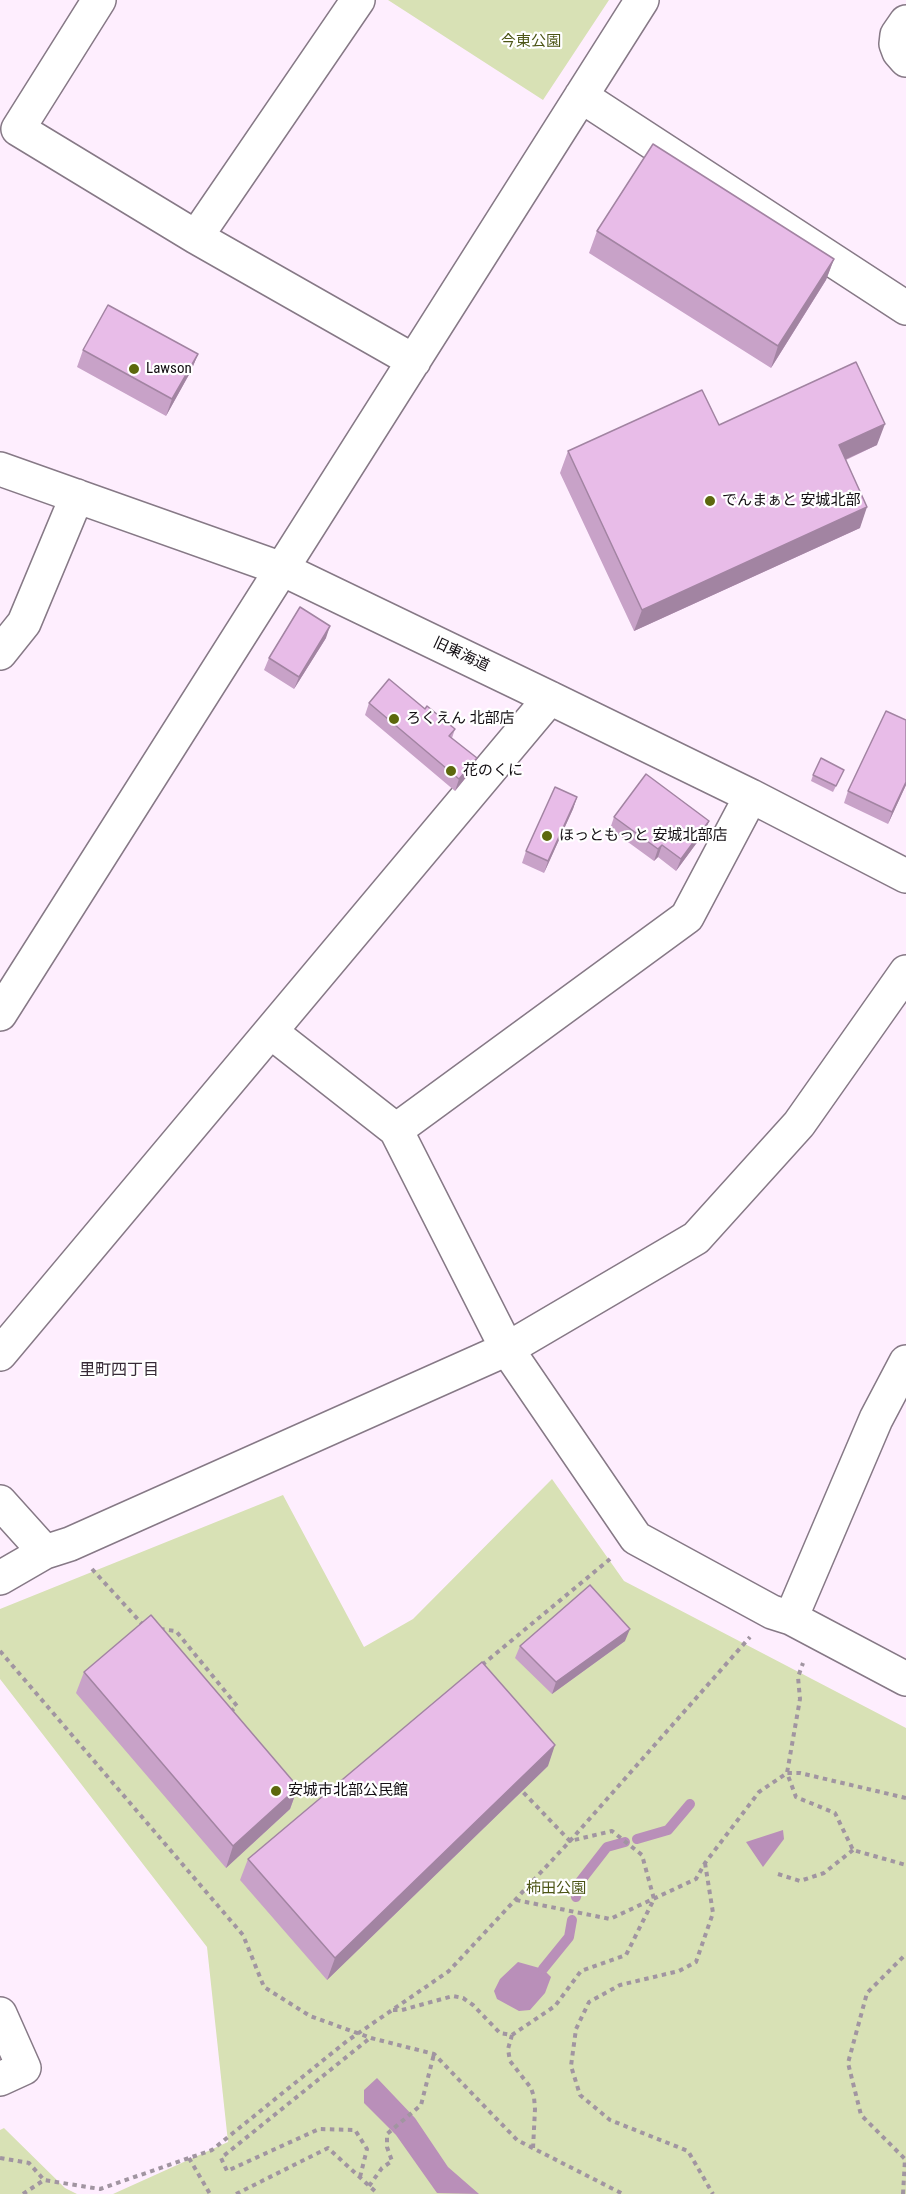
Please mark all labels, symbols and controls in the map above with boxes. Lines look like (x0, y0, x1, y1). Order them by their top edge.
park label: 今東公園 (501, 33, 561, 51)
place label: Lawson (146, 360, 192, 378)
marker: Lawson (127, 362, 141, 376)
place label: でんまぁと 安城北部 (722, 492, 860, 510)
marker: でんまぁと 安城北部 (703, 494, 717, 508)
street label: 旧東海道 (430, 634, 492, 676)
place label: ろくえん 北部店 (406, 710, 514, 728)
marker: ろくえん 北部店 (387, 712, 401, 726)
place label: 花のくに (463, 762, 523, 780)
marker: 花のくに (444, 764, 458, 778)
place label: ほっともっと 安城北部店 (559, 827, 727, 845)
marker: ほっともっと 安城北部店 (540, 829, 554, 843)
district label: 里町四丁目 (79, 1361, 159, 1381)
place label: 安城市北部公民館 (288, 1782, 408, 1800)
marker: 安城市北部公民館 (269, 1784, 283, 1798)
park label: 柿田公園 (526, 1880, 586, 1898)

